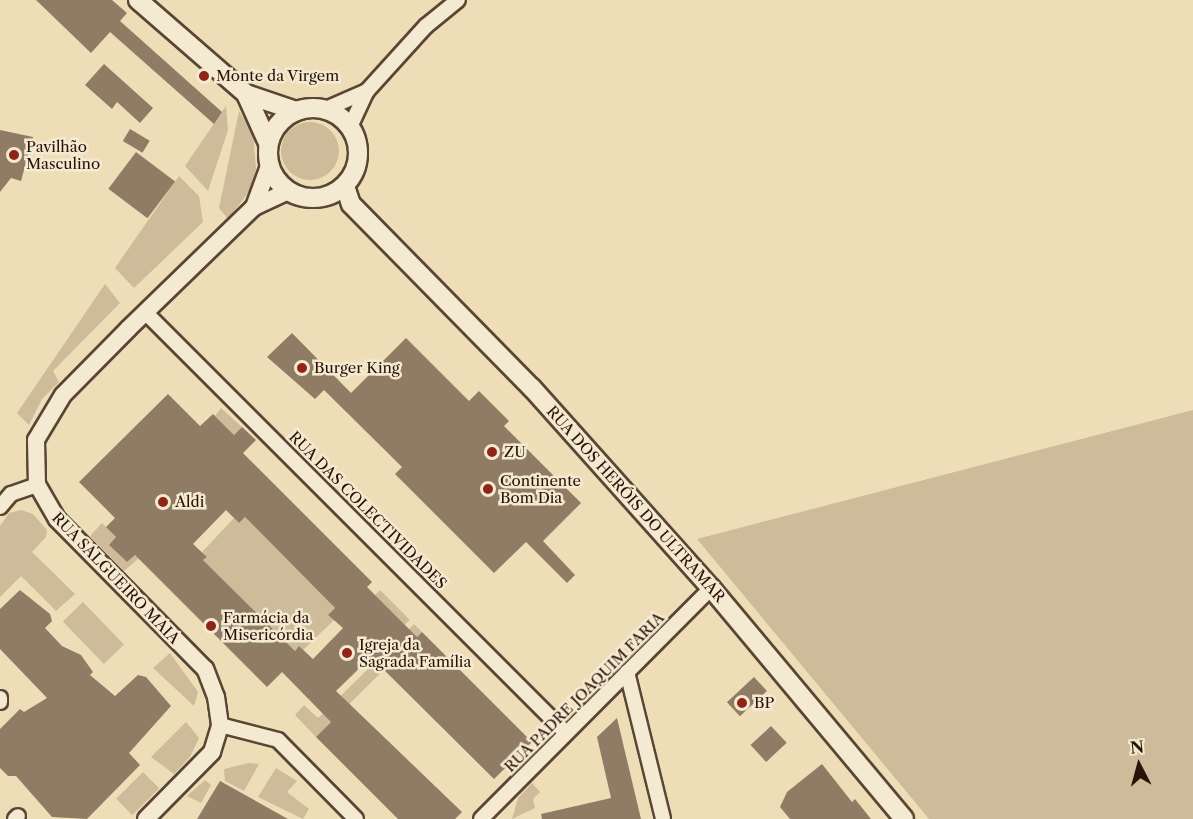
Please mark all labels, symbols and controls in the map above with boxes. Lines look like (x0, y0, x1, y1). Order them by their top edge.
place label: Monte da Virgem (216, 67, 340, 85)
marker: Monte da Virgem (197, 69, 211, 83)
place label: Pavilhão Masculino (26, 137, 100, 172)
marker: Pavilhão Masculino (7, 148, 21, 162)
place label: Burger King (314, 359, 400, 377)
marker: Burger King (295, 361, 309, 375)
street label: RUA DOS HERÓIS DO ULTRAMAR (543, 402, 729, 606)
street label: RUA DAS COLECTIVIDADES (285, 427, 451, 593)
place label: ZU (504, 443, 526, 461)
marker: ZU (485, 445, 499, 459)
place label: Continente Bom Dia (500, 471, 581, 506)
marker: Continente Bom Dia (481, 482, 495, 496)
place label: Aldi (175, 493, 204, 511)
marker: Aldi (156, 495, 170, 509)
street label: RUA SALGUEIRO MAIA (48, 508, 184, 648)
place label: Farmácia da Misericórdia (223, 608, 313, 643)
street label: RUA PADRE JOAQUIM FARIA (500, 608, 668, 776)
marker: Farmácia da Misericórdia (204, 619, 218, 633)
place label: Igreja da Sagrada Família (359, 635, 472, 670)
marker: Igreja da Sagrada Família (340, 646, 354, 660)
place label: BP (754, 694, 774, 712)
marker: BP (735, 696, 749, 710)
north arrow (1109, 735, 1169, 795)
text: N (1129, 736, 1145, 758)

